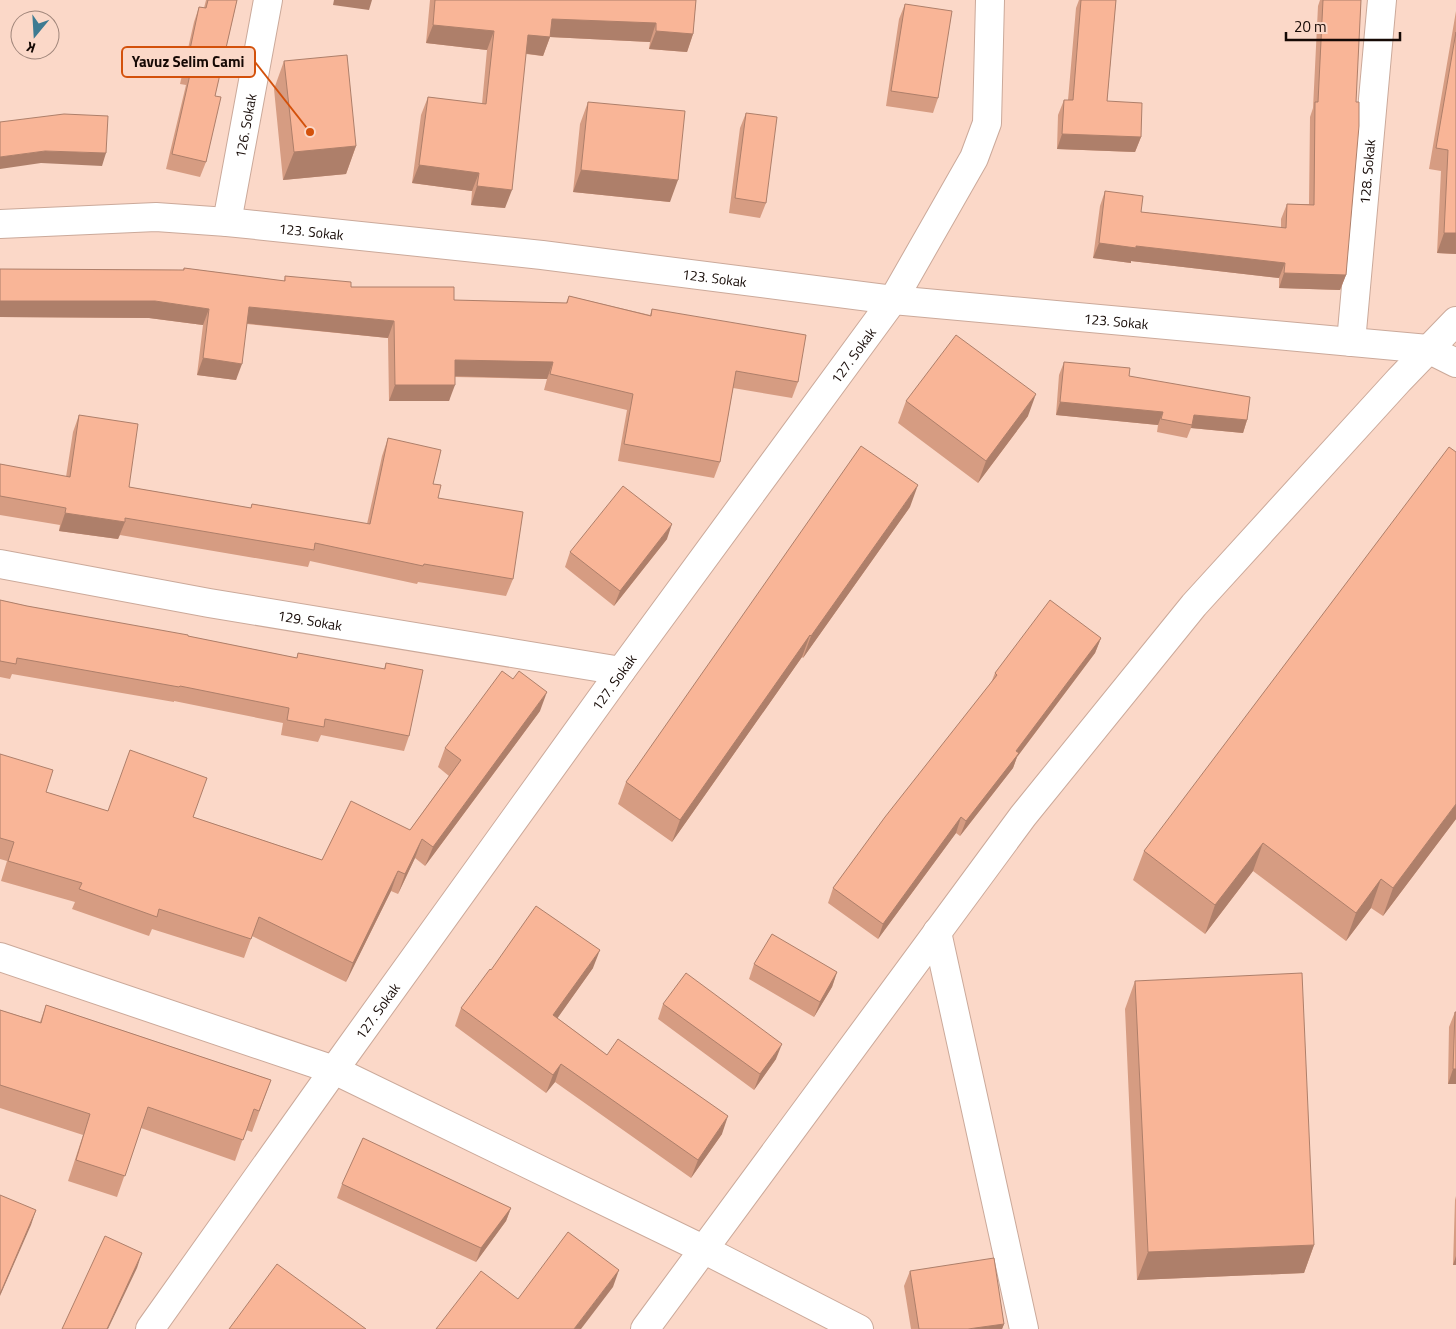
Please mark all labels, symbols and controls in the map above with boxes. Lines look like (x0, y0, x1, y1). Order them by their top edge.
north arrow (10, 10, 60, 60)
scale bar (1286, 10, 1400, 42)
text: 20 m (1294, 15, 1327, 38)
text: K (23, 36, 38, 59)
callout: Yavuz Selim Cami (122, 47, 255, 77)
text: Yavuz Selim Cami (132, 50, 244, 73)
street label: 126. Sokak (229, 91, 261, 160)
street label: 128. Sokak (1353, 138, 1380, 205)
street label: 123. Sokak (278, 217, 345, 245)
street label: 123. Sokak (681, 263, 748, 292)
street label: 123. Sokak (1083, 307, 1150, 334)
street label: 127. Sokak (825, 322, 881, 387)
street label: 129. Sokak (276, 604, 344, 635)
street label: 127. Sokak (586, 649, 641, 714)
street label: 127. Sokak (349, 978, 404, 1043)

